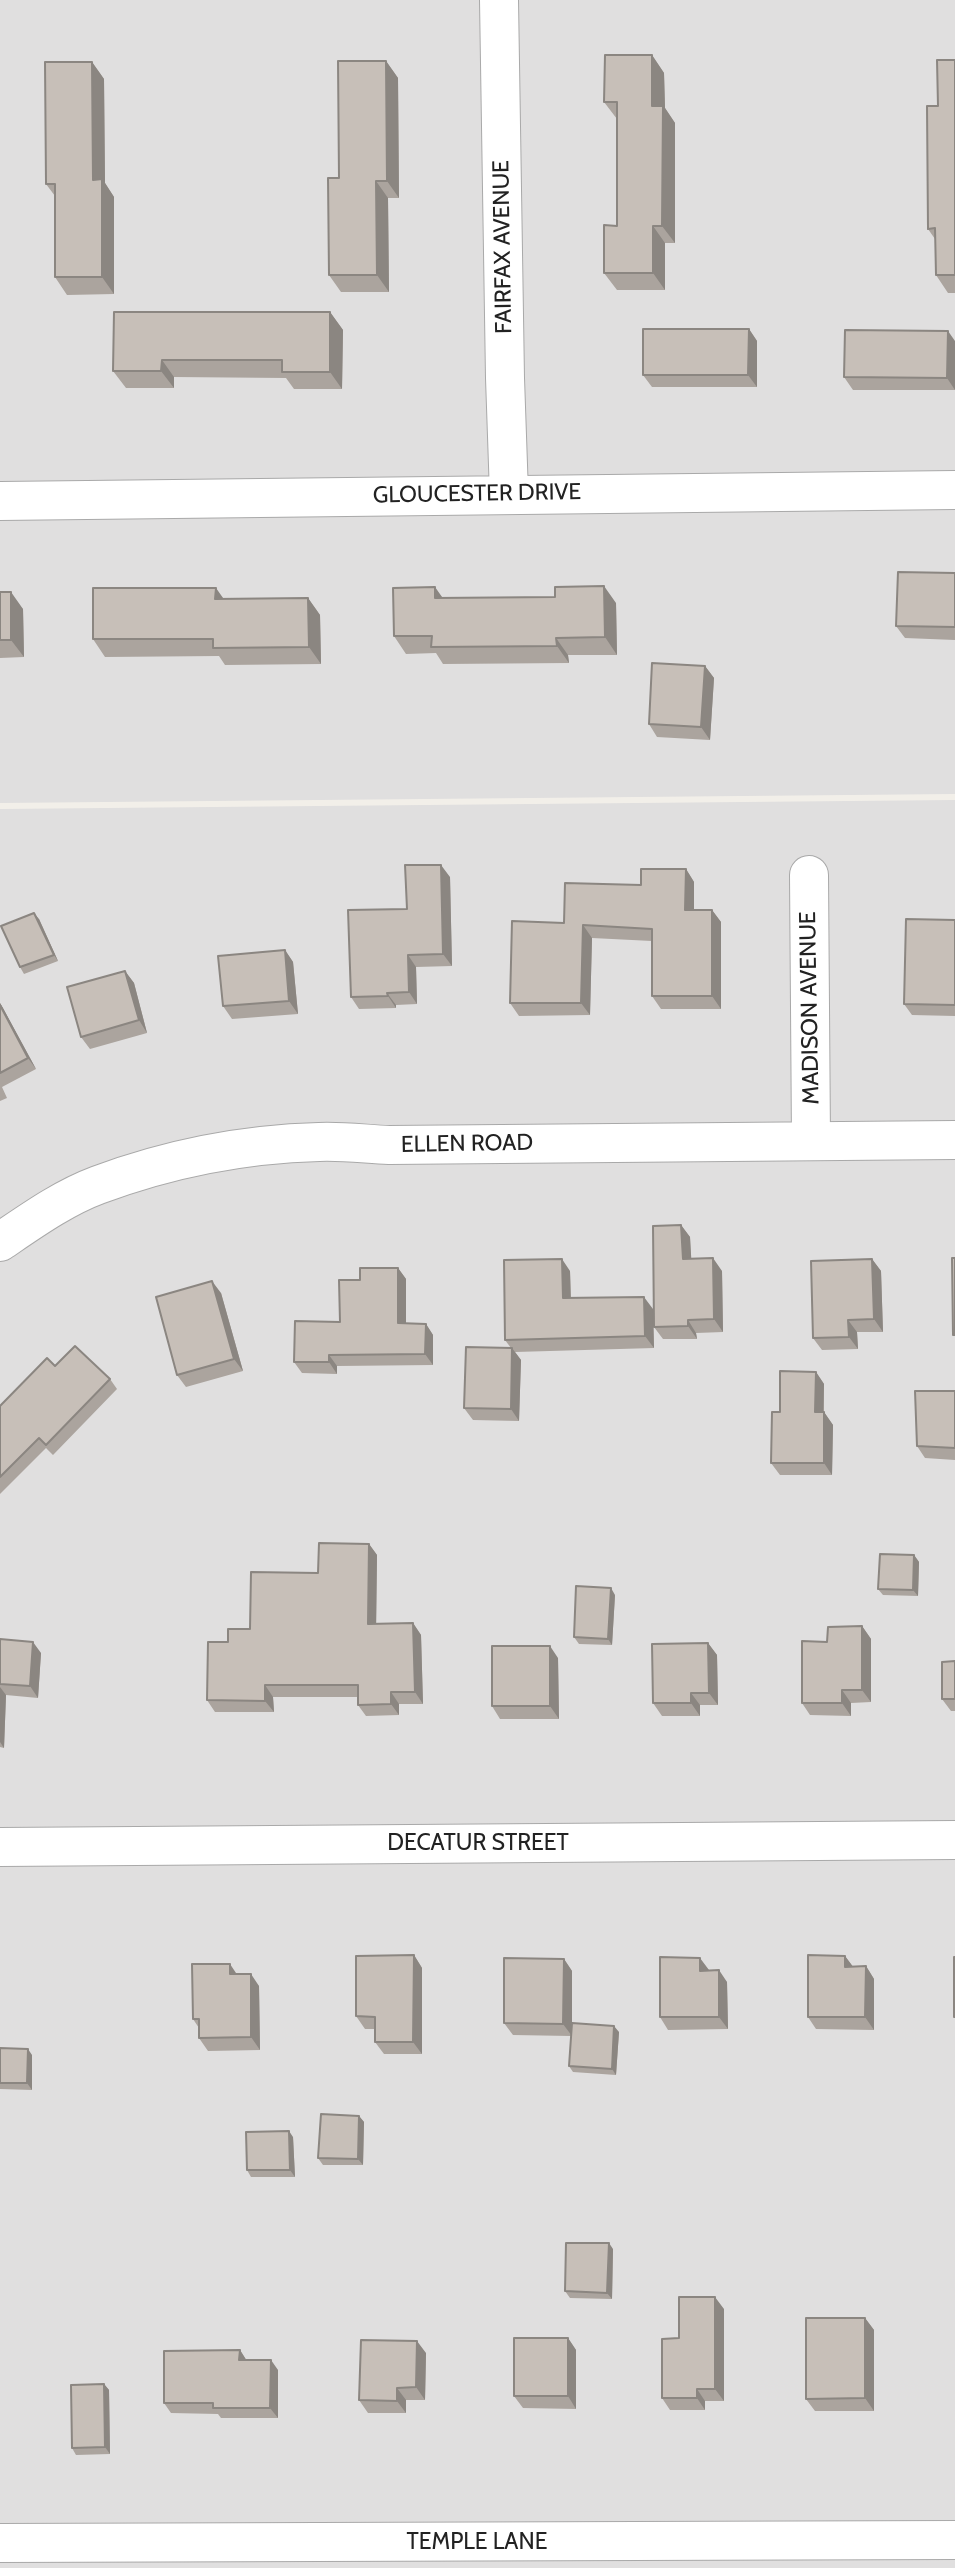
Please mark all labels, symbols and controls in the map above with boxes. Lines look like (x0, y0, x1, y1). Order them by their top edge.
street label: FAIRFAX AVENUE (488, 160, 518, 334)
street label: GLOUCESTER DRIVE (373, 478, 581, 510)
street label: MADISON AVENUE (795, 911, 825, 1105)
street label: ELLEN ROAD (401, 1129, 533, 1159)
street label: DECATUR STREET (387, 1829, 569, 1857)
street label: TEMPLE LANE (407, 2528, 547, 2556)

